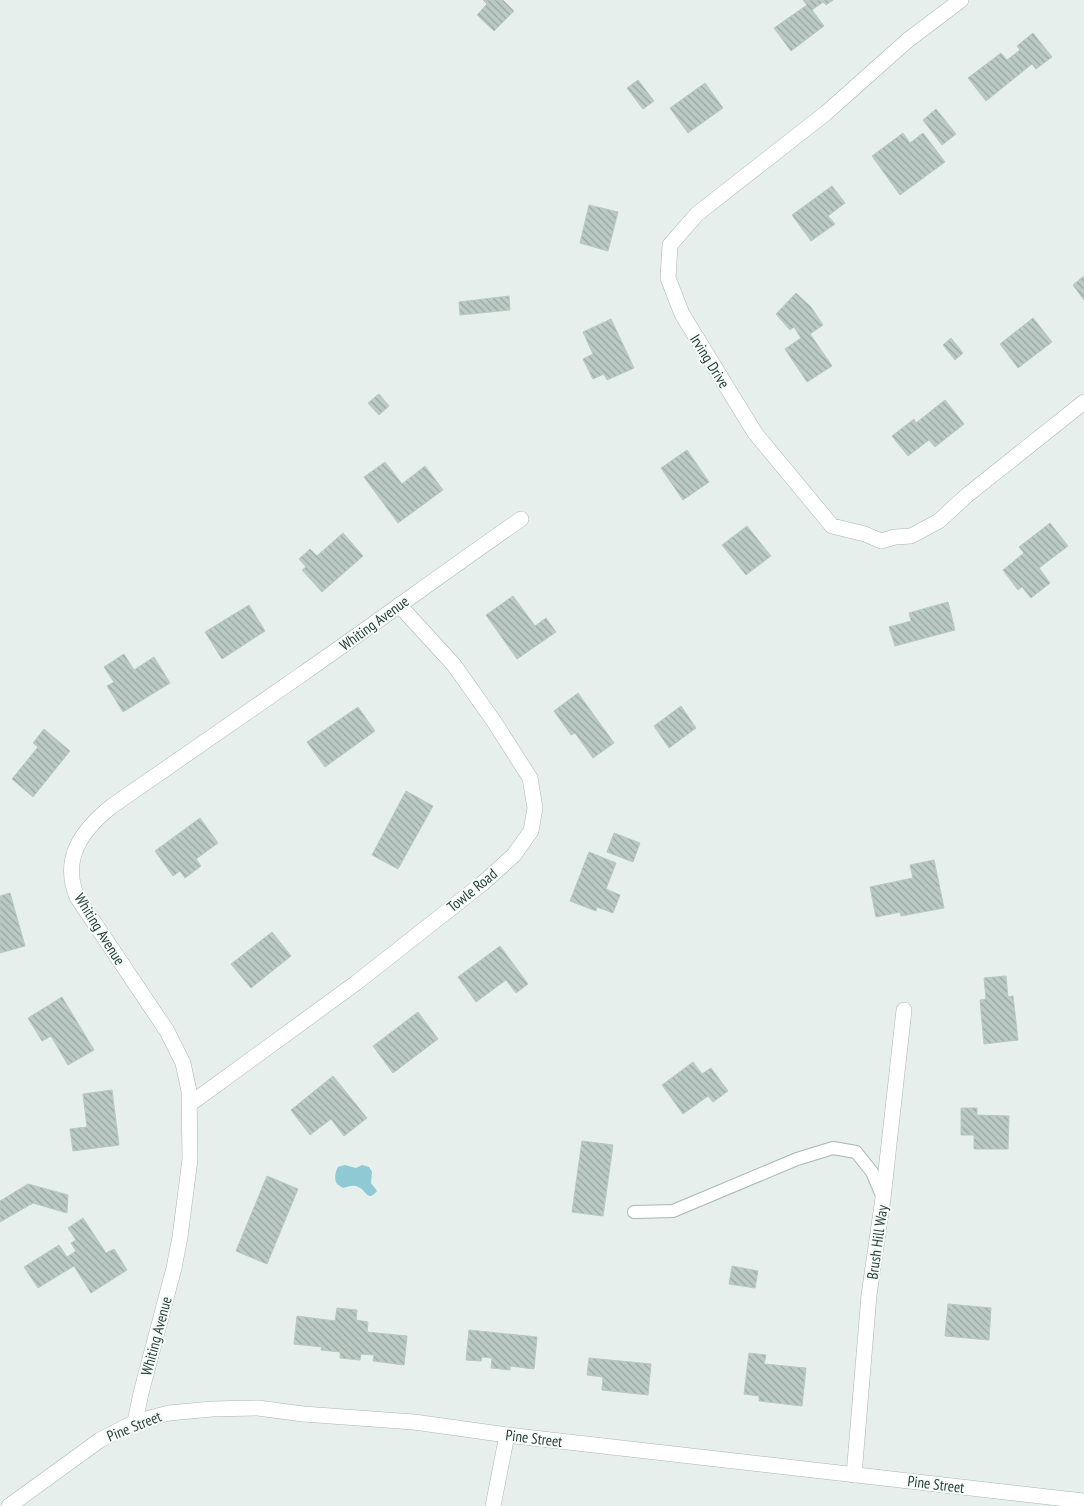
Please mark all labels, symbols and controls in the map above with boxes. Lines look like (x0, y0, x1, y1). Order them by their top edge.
street label: Irving Drive (686, 330, 734, 392)
street label: Whiting Avenue (336, 591, 412, 655)
street label: Towle Road (443, 864, 501, 916)
street label: Whiting Avenue (70, 890, 130, 968)
street label: Brush Hill Way (862, 1203, 892, 1280)
street label: Whiting Avenue (136, 1294, 176, 1378)
street label: Pine Street (104, 1407, 164, 1445)
street label: Pine Street (505, 1425, 563, 1451)
street label: Pine Street (907, 1471, 965, 1497)

